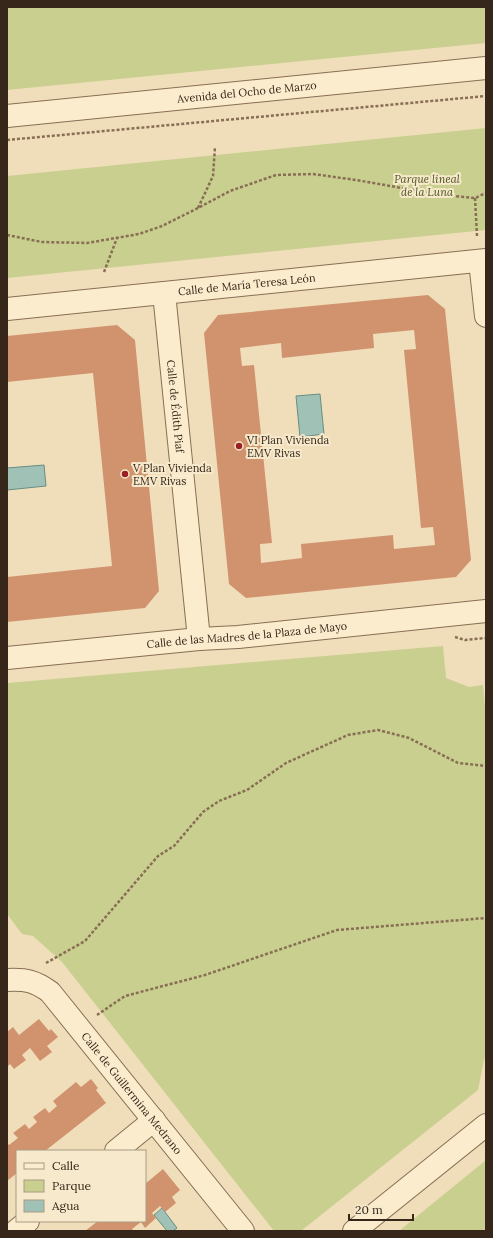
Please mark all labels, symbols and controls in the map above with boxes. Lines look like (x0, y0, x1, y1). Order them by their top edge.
street label: Avenida del Ocho de Marzo (175, 78, 317, 106)
park label: Parque lineal de la Luna (394, 172, 460, 199)
street label: Calle de María Teresa León (177, 270, 317, 298)
street label: Calle de Édith Piaf (164, 359, 187, 455)
place label: VI Plan Vivienda EMV Rivas (246, 433, 330, 460)
marker: VI Plan Vivienda EMV Rivas (234, 441, 244, 451)
place label: V Plan Vivienda EMV Rivas (132, 461, 212, 488)
marker: V Plan Vivienda EMV Rivas (120, 469, 130, 479)
street label: Calle de las Madres de la Plaza de Mayo (146, 619, 348, 651)
street label: Calle de Guillermina Medrano (78, 1029, 185, 1157)
legend (16, 1150, 146, 1222)
text: Calle (52, 1158, 80, 1173)
text: Parque (52, 1178, 92, 1193)
scale bar (349, 1196, 413, 1222)
text: Agua (51, 1198, 80, 1213)
text: 20 m (355, 1202, 383, 1217)

